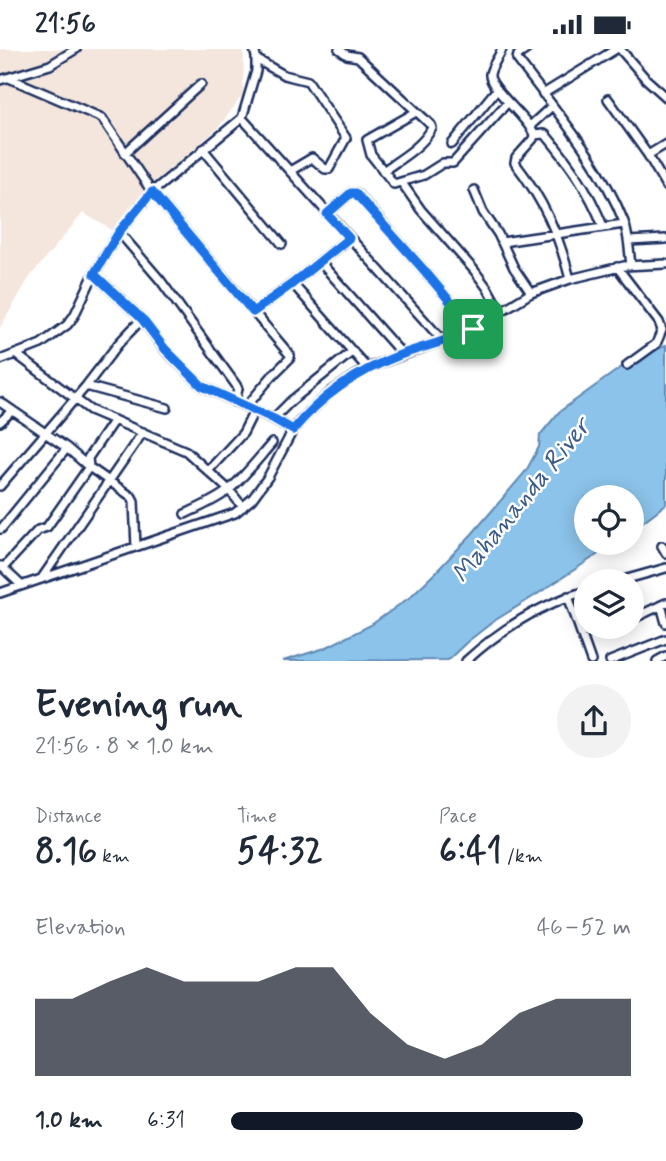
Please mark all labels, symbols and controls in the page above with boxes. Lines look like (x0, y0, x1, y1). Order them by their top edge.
text: 21:56 (35, 8, 96, 42)
pin (443, 299, 503, 359)
icon: arrive (454, 310, 492, 348)
water label: Mahananda River (445, 409, 600, 591)
map controls (574, 485, 644, 639)
button: locate (574, 485, 644, 555)
button: layers (574, 569, 644, 639)
text: Evening run (35, 681, 242, 730)
button: share (557, 684, 631, 758)
text: 21:56 · 8 × 1.0 km (35, 732, 214, 762)
text: Distance (35, 804, 102, 829)
text: Time (237, 804, 277, 829)
text: Pace (439, 804, 477, 829)
text: 8.16 (35, 829, 97, 875)
text: 54:32 (237, 829, 323, 875)
text: 6:41 (439, 829, 502, 875)
text: km (97, 844, 130, 869)
text: /km (502, 844, 543, 869)
text: Elevation (35, 913, 126, 943)
text: 46–52 m (537, 913, 631, 943)
text: 1.0 km (35, 1106, 103, 1136)
text: 6:31 (147, 1106, 185, 1136)

